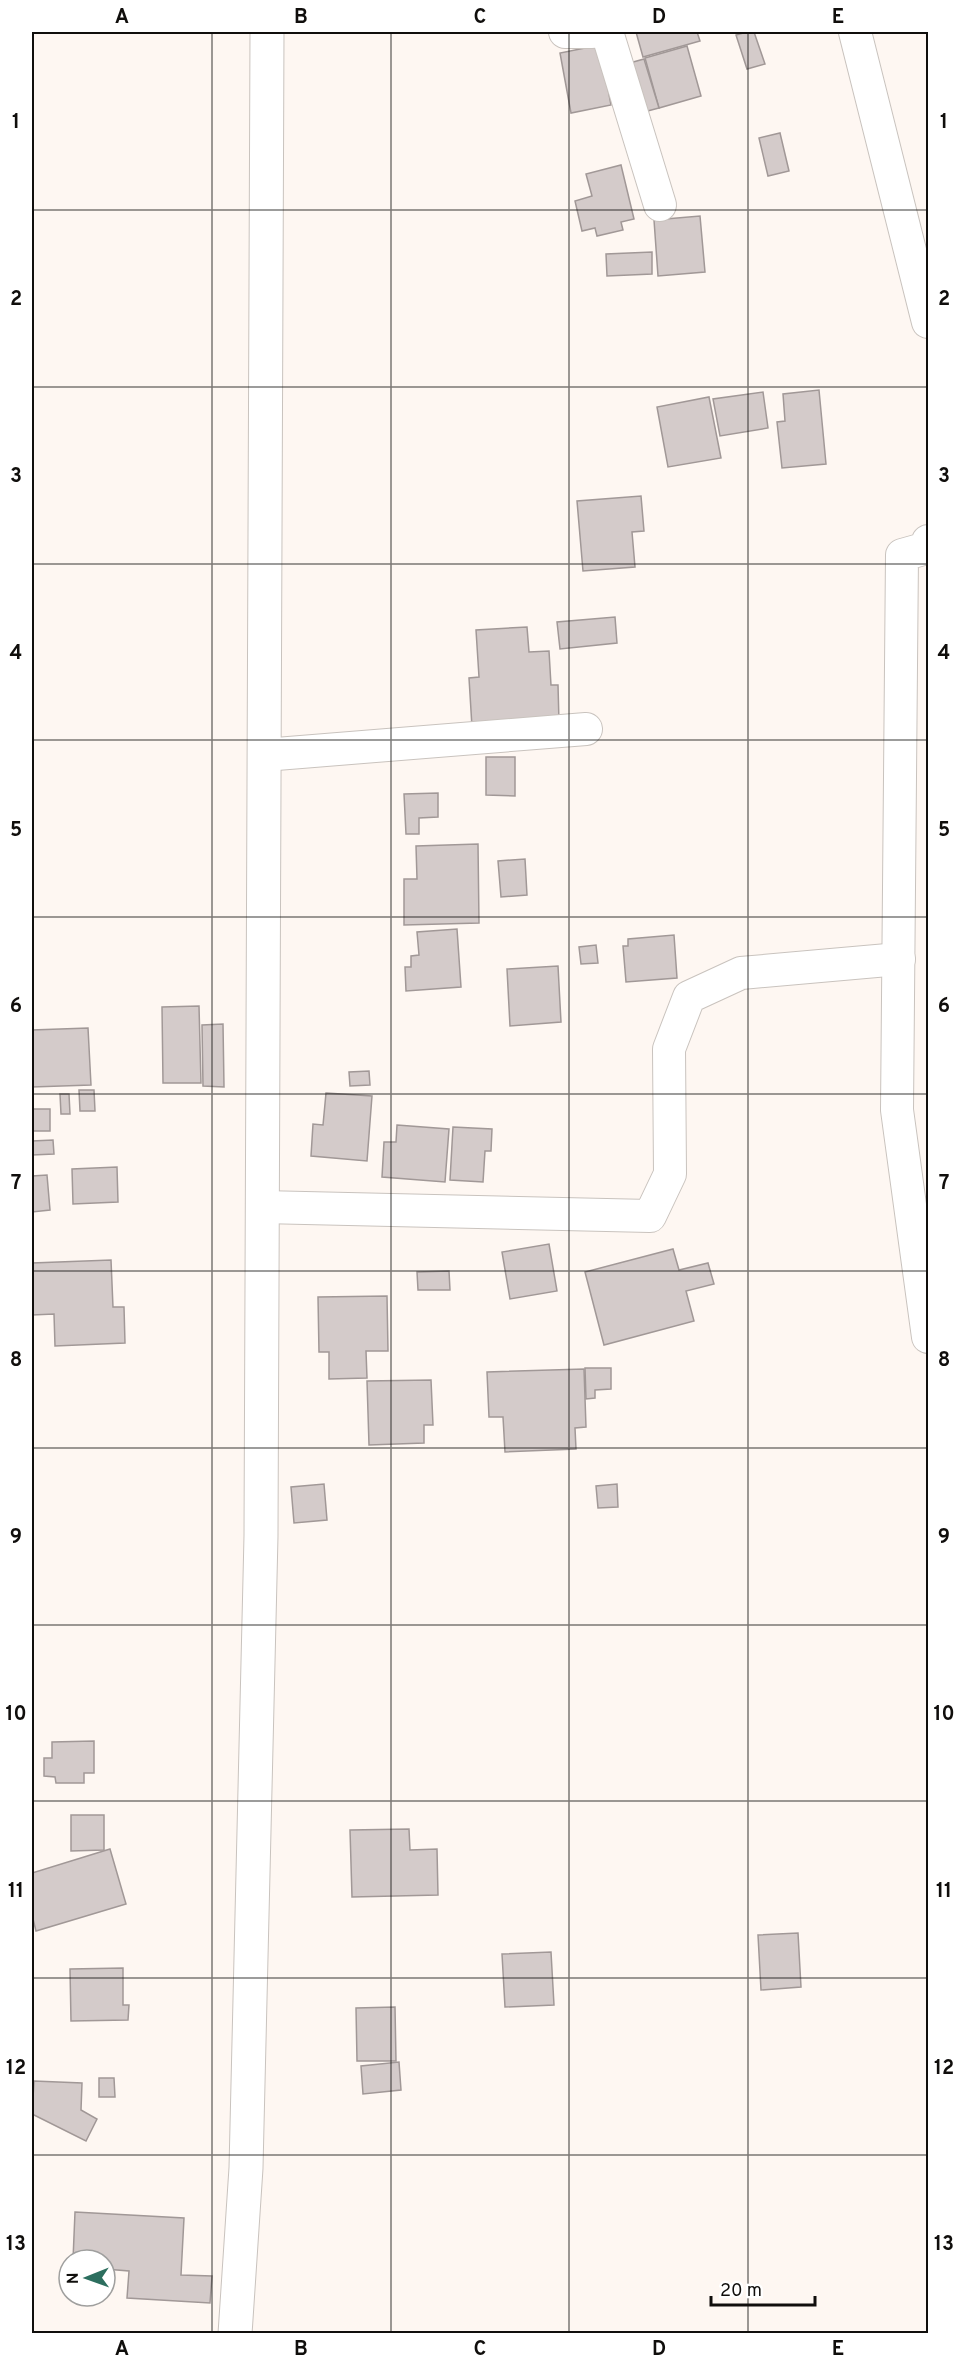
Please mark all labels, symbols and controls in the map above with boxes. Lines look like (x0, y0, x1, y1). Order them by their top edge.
text: A (115, 5, 129, 31)
text: B (294, 5, 308, 31)
text: C (474, 5, 486, 31)
text: D (652, 5, 666, 31)
text: E (832, 5, 844, 31)
text: 1 (12, 110, 20, 136)
text: 1 (940, 110, 948, 136)
text: 2 (10, 287, 22, 313)
text: 2 (938, 287, 950, 313)
text: 3 (10, 464, 22, 490)
text: 3 (938, 464, 950, 490)
text: 4 (10, 641, 22, 667)
text: 4 (938, 641, 950, 667)
text: 5 (10, 818, 22, 844)
text: 5 (938, 818, 950, 844)
text: 6 (10, 994, 22, 1020)
text: 6 (938, 994, 950, 1020)
text: 7 (11, 1171, 21, 1197)
text: 7 (939, 1171, 949, 1197)
text: 8 (10, 1348, 22, 1374)
text: 8 (938, 1348, 950, 1374)
text: 9 (10, 1525, 22, 1551)
text: 9 (938, 1525, 950, 1551)
text: 10 (5, 1702, 27, 1728)
text: 10 (933, 1702, 955, 1728)
text: 11 (8, 1879, 24, 1905)
text: 11 (936, 1879, 952, 1905)
text: 12 (6, 2056, 26, 2082)
text: 12 (934, 2056, 954, 2082)
text: 13 (6, 2232, 26, 2258)
text: 13 (934, 2232, 954, 2258)
north arrow (57, 2248, 117, 2308)
scale bar (711, 2269, 814, 2307)
text: N (64, 2272, 84, 2284)
text: 20 m (720, 2280, 762, 2303)
text: A (115, 2337, 129, 2363)
text: B (294, 2337, 308, 2363)
text: C (474, 2337, 486, 2363)
text: D (652, 2337, 666, 2363)
text: E (832, 2337, 844, 2363)

